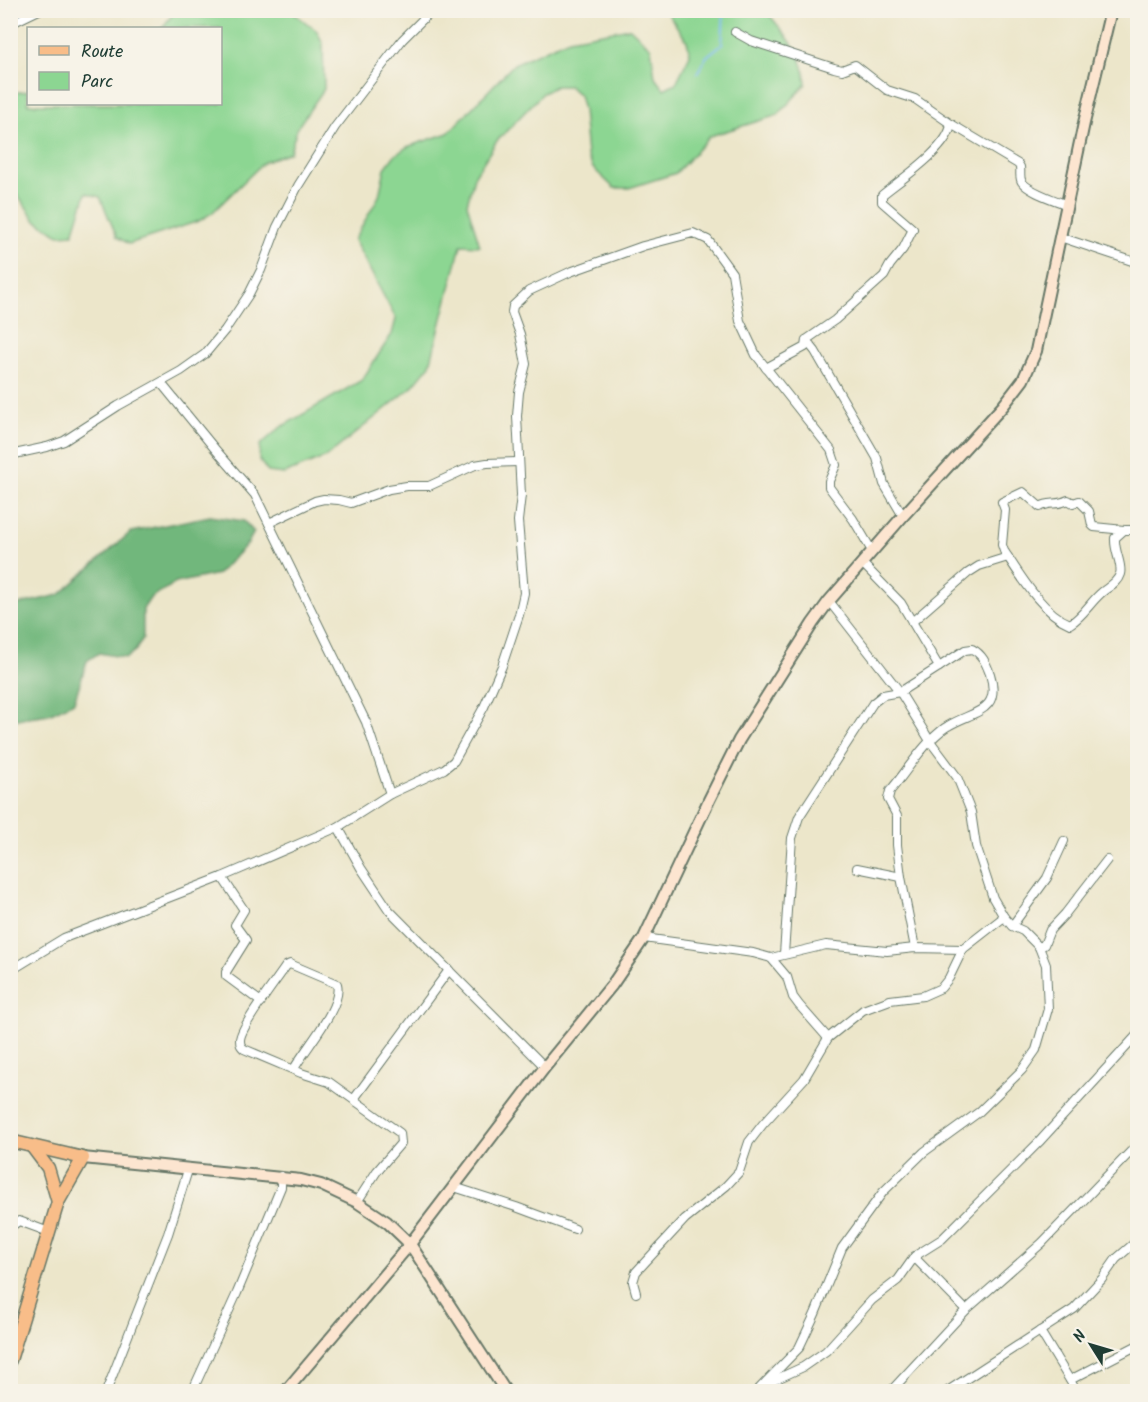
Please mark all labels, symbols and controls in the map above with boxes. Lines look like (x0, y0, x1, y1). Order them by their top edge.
legend (27, 27, 222, 105)
text: Route (81, 38, 123, 67)
text: Parc (81, 68, 113, 97)
north arrow (1061, 1315, 1121, 1375)
text: N (1067, 1325, 1093, 1348)

